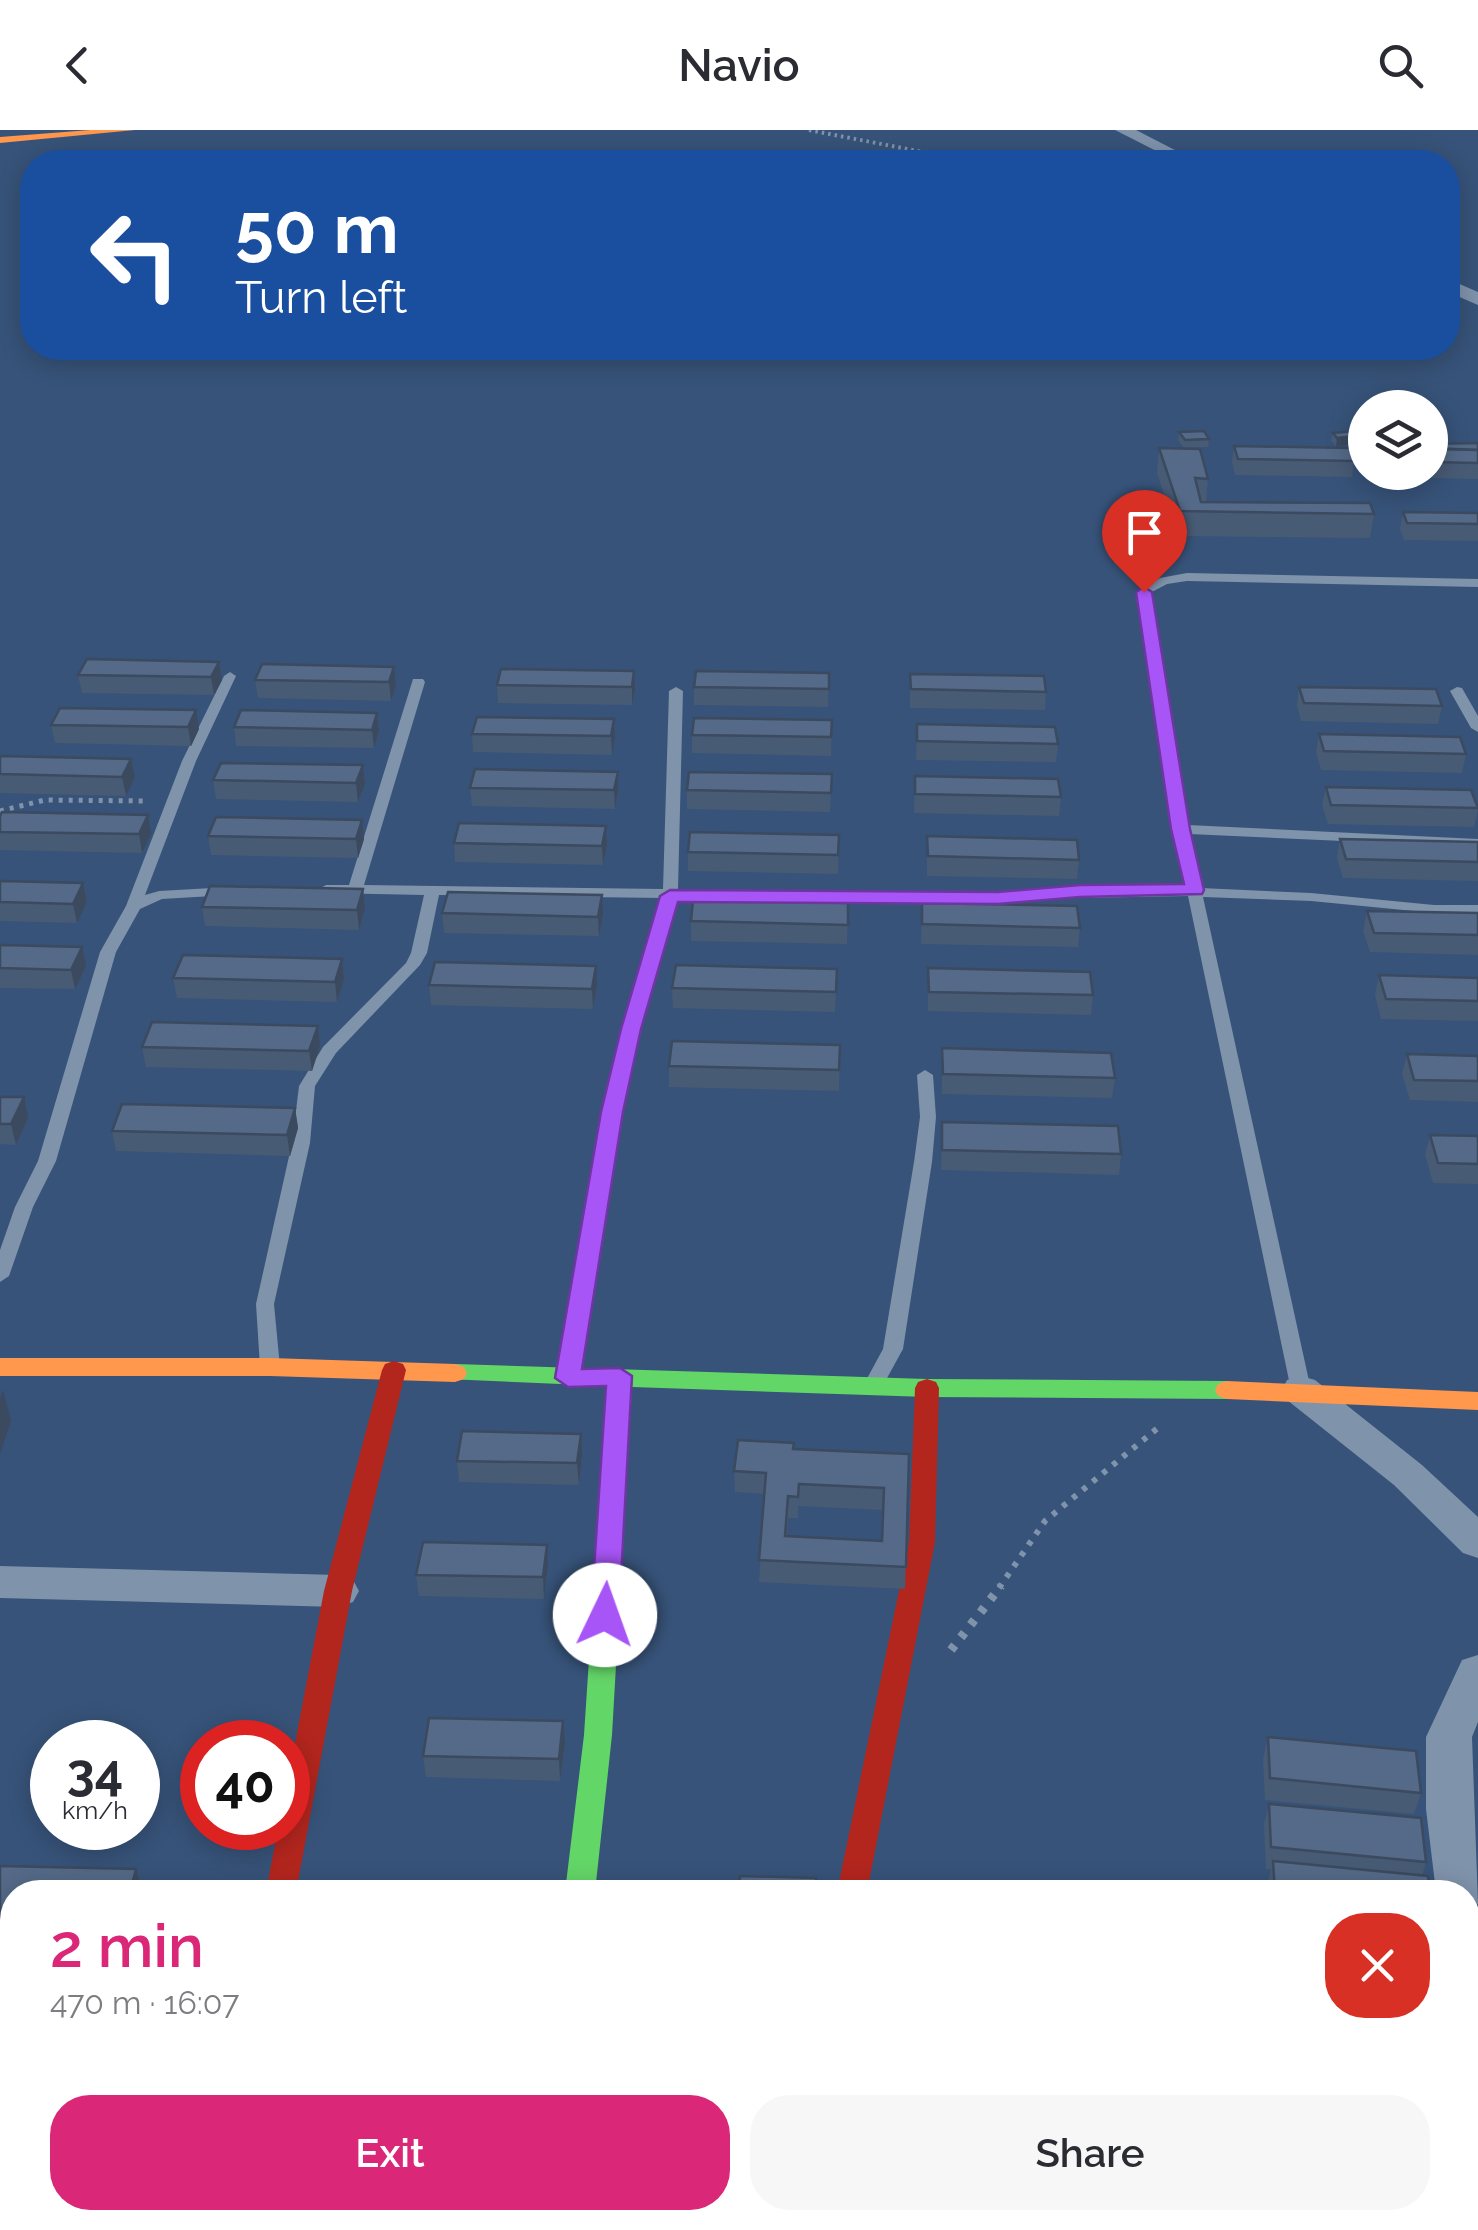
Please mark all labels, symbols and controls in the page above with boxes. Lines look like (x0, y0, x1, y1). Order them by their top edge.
icon: back (50, 38, 105, 93)
icon: search (1373, 38, 1428, 93)
text: Navio (678, 39, 800, 92)
text: 50 m (235, 187, 399, 269)
icon: left (70, 190, 200, 320)
text: Turn left (235, 271, 407, 324)
map controls (1348, 390, 1448, 490)
button: layers (1348, 390, 1448, 490)
pin (1102, 490, 1187, 593)
icon: arrive (1117, 505, 1172, 560)
position arrow (553, 1563, 657, 1667)
speed limit sign: 40 (180, 1720, 310, 1850)
text: 34 (67, 1743, 123, 1802)
text: km/h (62, 1795, 128, 1825)
text: 2 min (50, 1911, 204, 1981)
button: close (1325, 1913, 1430, 2018)
text: 470 m · 16:07 (50, 1984, 239, 2021)
button: Exit (50, 2095, 730, 2210)
button: Share (750, 2095, 1430, 2210)

